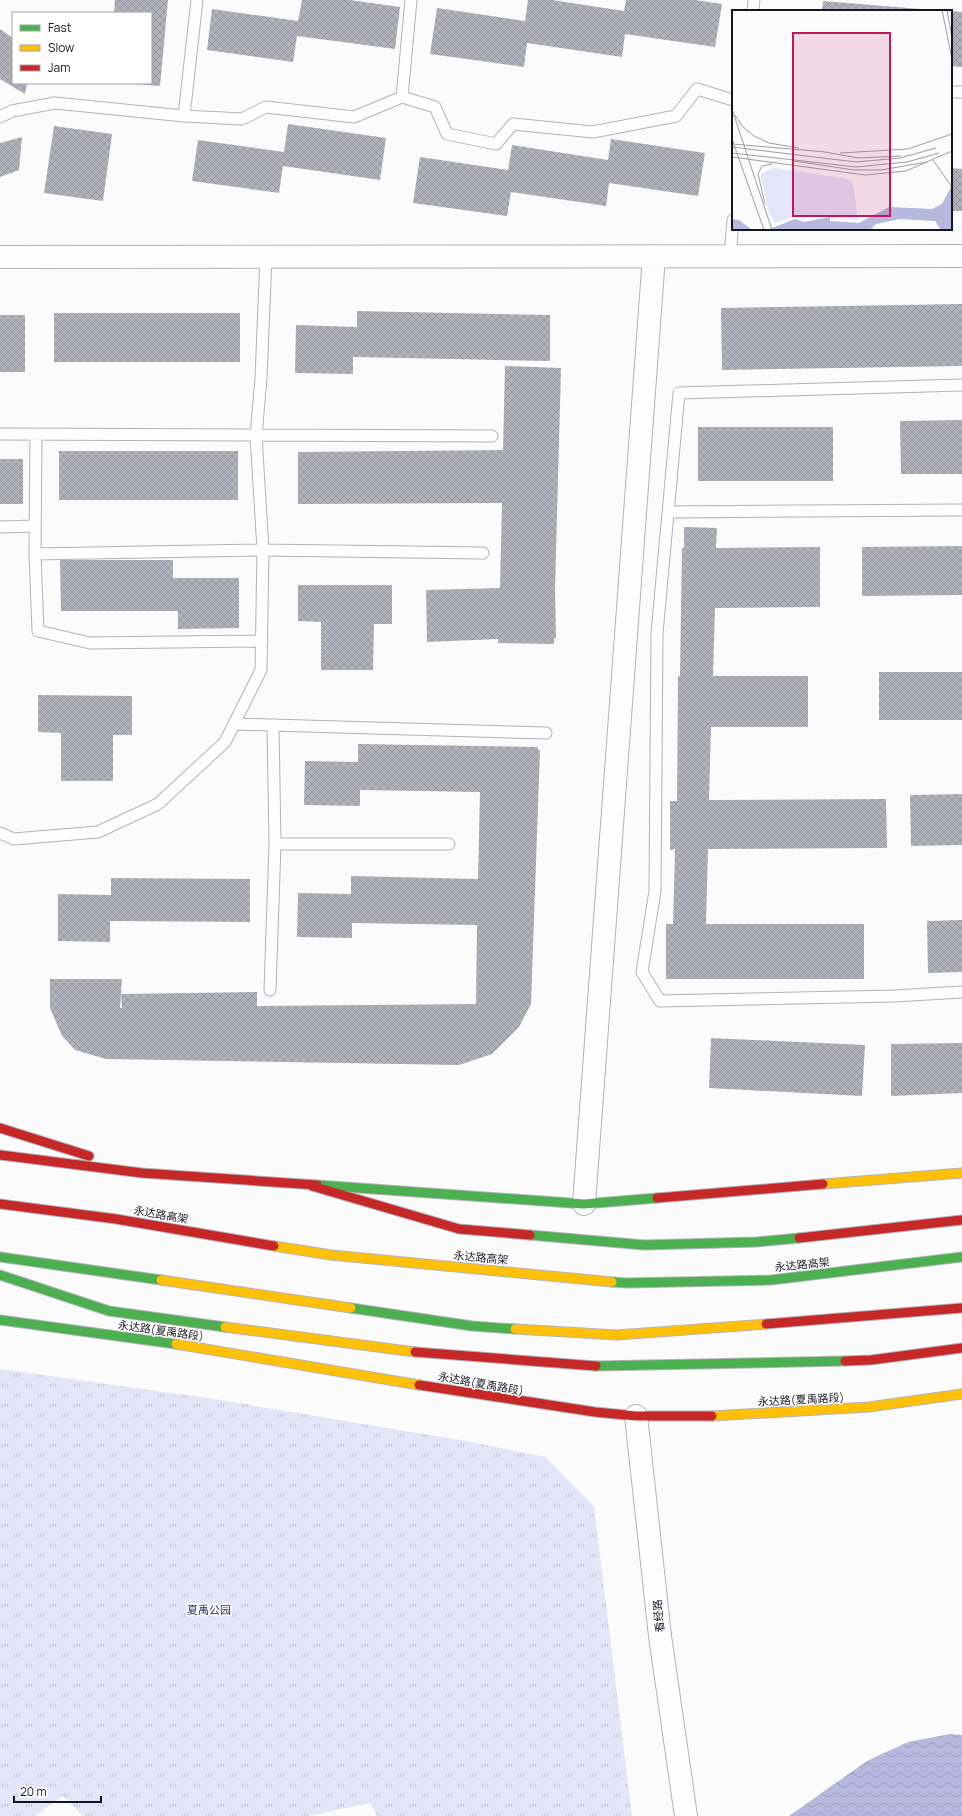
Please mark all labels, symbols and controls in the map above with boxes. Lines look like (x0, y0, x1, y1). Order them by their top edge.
inset map (732, 10, 952, 230)
legend (12, 12, 152, 84)
text: Fast (48, 19, 72, 36)
text: Slow (48, 39, 74, 56)
text: Jam (48, 59, 70, 76)
street label: 永达路高架 (133, 1202, 189, 1226)
street label: 永达路高架 (453, 1247, 509, 1267)
street label: 永达路高架 (774, 1254, 830, 1274)
street label: 永达路(夏禹路段) (117, 1317, 205, 1343)
street label: 永达路(夏禹路段) (437, 1368, 525, 1398)
street label: 永达路(夏禹路段) (757, 1389, 845, 1409)
street label: 看经路 (649, 1599, 667, 1633)
park label: 夏禹公园 (187, 1602, 231, 1617)
scale bar (14, 1778, 101, 1804)
text: 20 m (20, 1783, 47, 1800)

